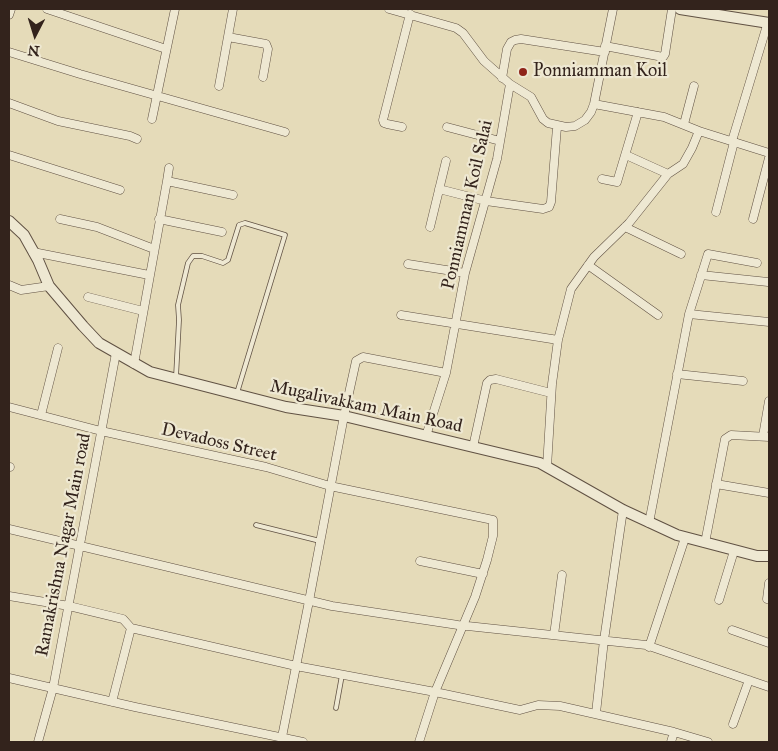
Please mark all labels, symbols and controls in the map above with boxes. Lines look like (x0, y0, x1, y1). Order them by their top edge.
north arrow (10, 10, 60, 60)
text: N (27, 41, 40, 59)
place label: Ponniamman Koil (533, 61, 667, 83)
marker: Ponniamman Koil (517, 66, 529, 78)
street label: Ponniamman Koil Salai (438, 118, 498, 292)
street label: Mugalivakkam Main Road (268, 376, 464, 438)
street label: Devadoss Street (159, 419, 279, 467)
street label: Ramakrishna Nagar Main road (32, 431, 96, 659)

